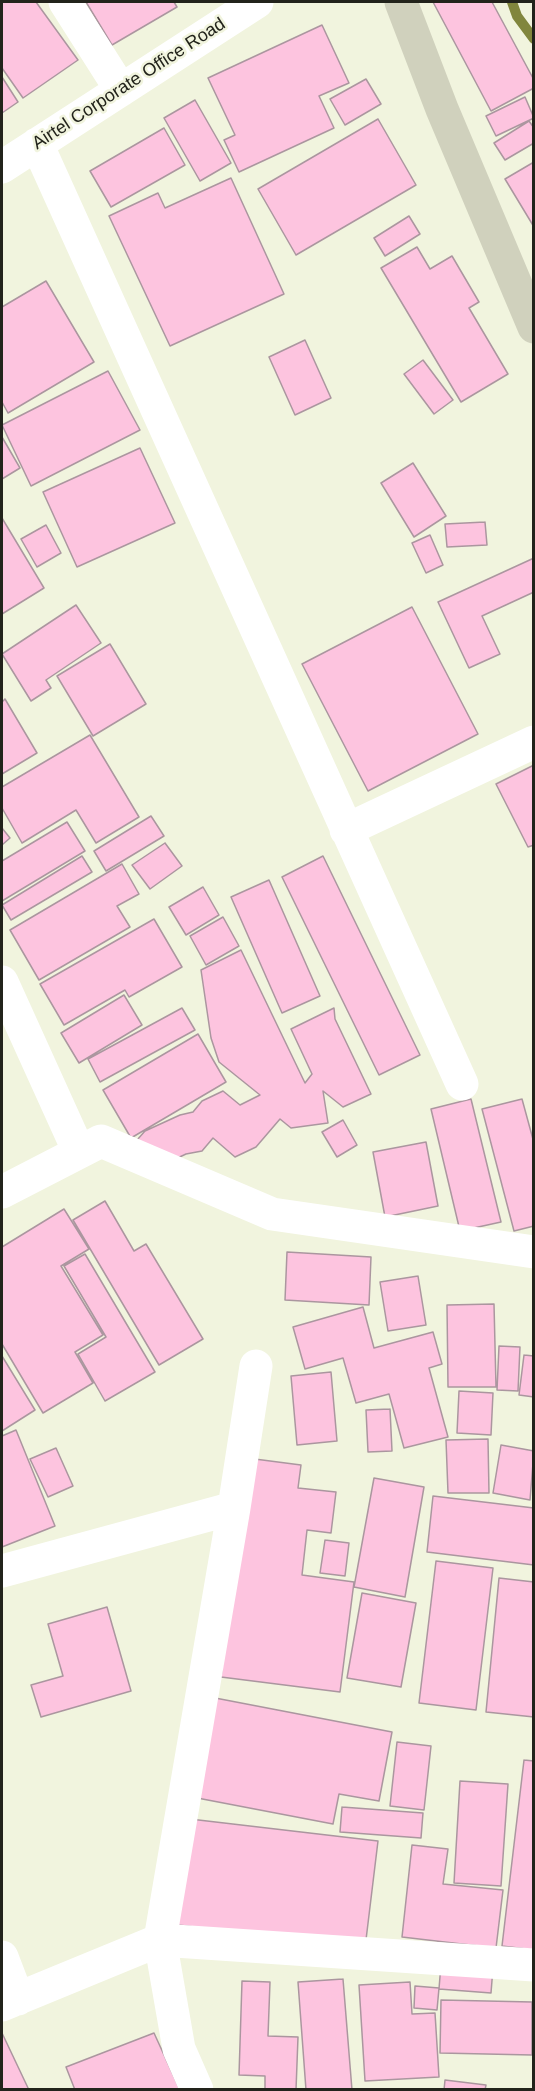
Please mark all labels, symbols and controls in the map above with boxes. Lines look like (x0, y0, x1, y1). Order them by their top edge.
street label: Airtel Corporate Office Road (28, 13, 230, 155)

